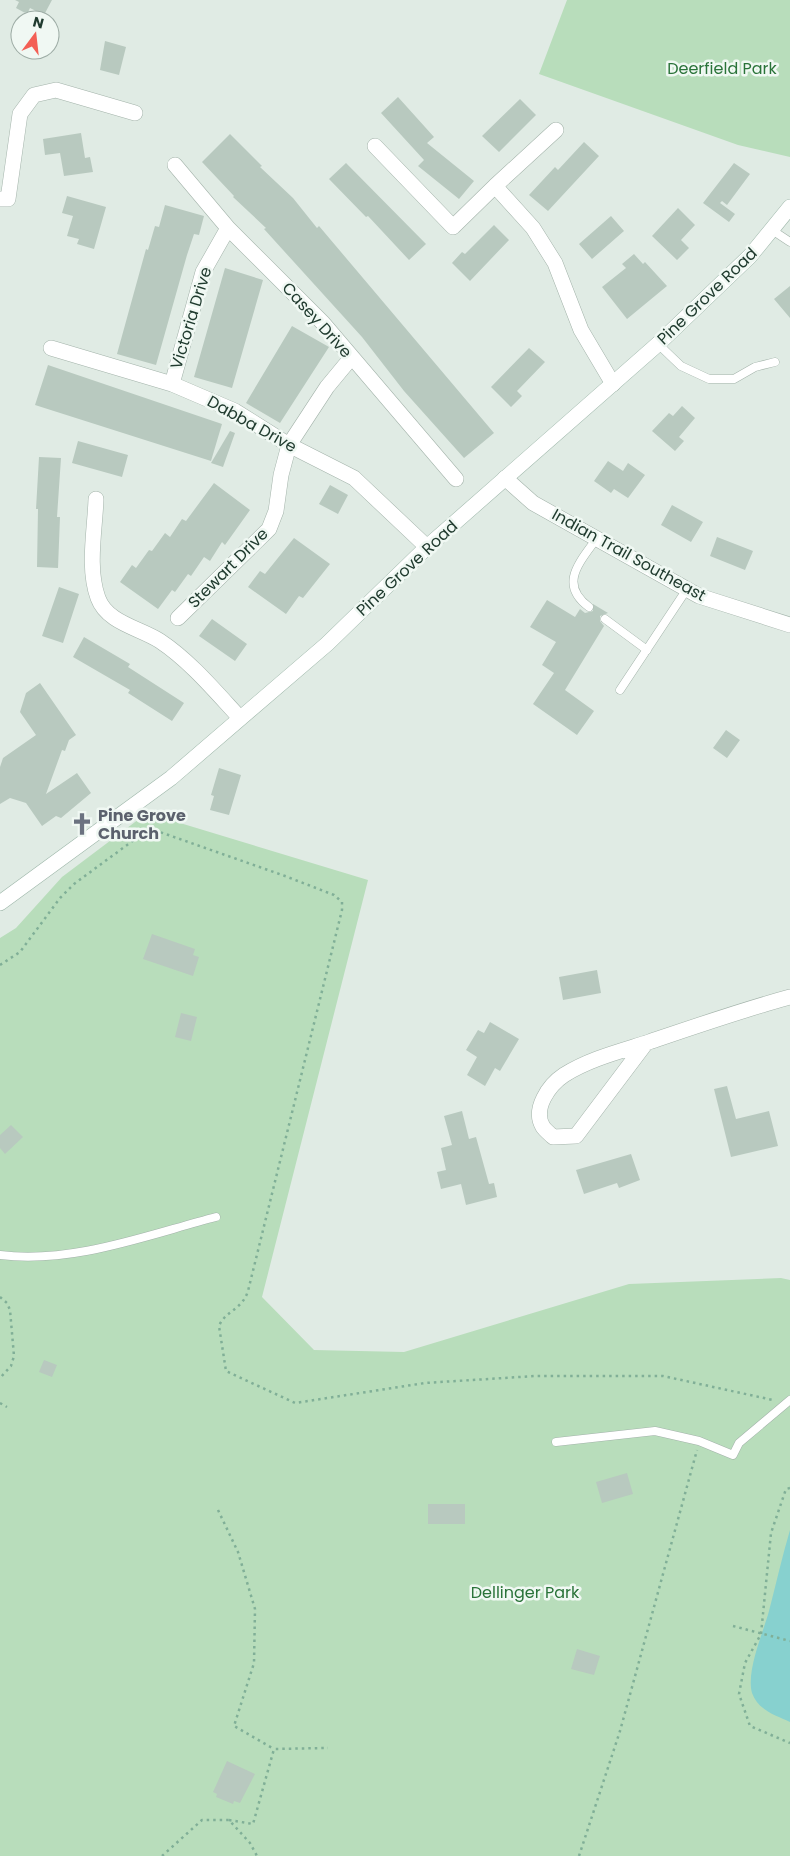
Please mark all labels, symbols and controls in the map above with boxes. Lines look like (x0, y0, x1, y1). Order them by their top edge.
north arrow (10, 10, 60, 60)
text: N (31, 11, 46, 33)
park label: Deerfield Park (667, 57, 778, 80)
street label: Pine Grove Road (652, 242, 762, 350)
street label: Victoria Drive (165, 264, 217, 372)
street label: Casey Drive (277, 277, 357, 363)
street label: Dabba Drive (203, 390, 301, 458)
street label: Indian Trail Southeast (548, 503, 710, 607)
street label: Pine Grove Road (351, 515, 463, 621)
street label: Stewart Drive (183, 523, 273, 613)
place label: Pine Grove Church (98, 804, 186, 845)
church icon: Pine Grove Church (69, 811, 95, 837)
park label: Dellinger Park (471, 1581, 580, 1604)

